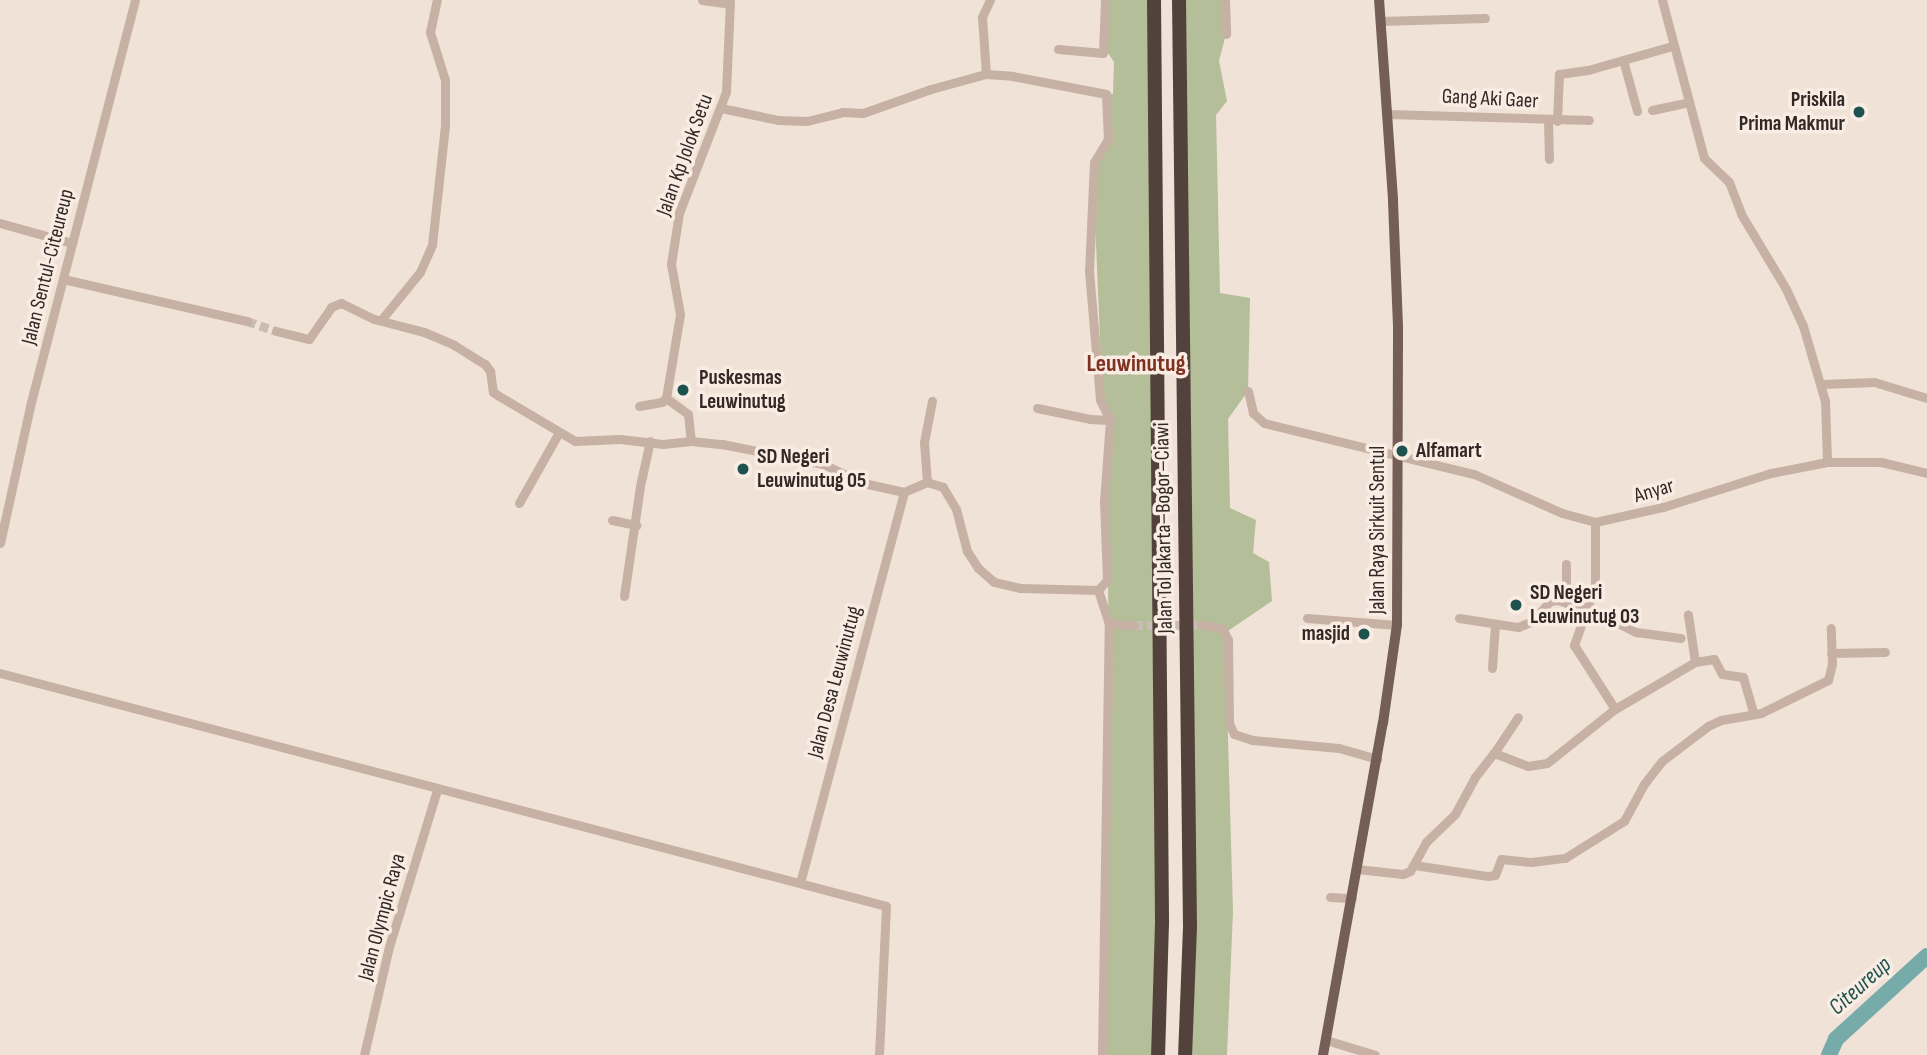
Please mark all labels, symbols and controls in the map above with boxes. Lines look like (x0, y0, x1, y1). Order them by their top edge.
street label: Gang Aki Gaer (1441, 84, 1539, 114)
place label: Priskila Prima Makmur (1739, 87, 1845, 137)
street label: Jalan Kp Jolok Setu (651, 91, 719, 219)
marker: Priskila Prima Makmur (1851, 104, 1867, 120)
street label: Jalan Sentul-Citeureup (17, 187, 79, 347)
district label: Leuwinutug (1086, 350, 1186, 378)
place label: Puskesmas Leuwinutug (699, 365, 786, 415)
marker: Puskesmas Leuwinutug (673, 380, 693, 400)
street label: Jalan Tol Jakarta–Bogor–Ciawi (1150, 422, 1178, 634)
place label: Alfamart (1416, 438, 1482, 464)
marker: Alfamart (1394, 443, 1410, 459)
place label: SD Negeri Leuwinutug 05 (757, 444, 866, 494)
street label: Jalan Raya Sirkuit Sentul (1365, 446, 1391, 614)
marker: SD Negeri Leuwinutug 05 (735, 461, 751, 477)
street label: Anyar (1631, 473, 1677, 509)
place label: SD Negeri Leuwinutug 03 (1530, 580, 1639, 630)
marker: SD Negeri Leuwinutug 03 (1508, 597, 1524, 613)
street label: Jalan Desa Leuwinutug (803, 603, 867, 761)
place label: masjid (1302, 621, 1350, 647)
marker: masjid (1356, 626, 1372, 642)
street label: Jalan Olympic Raya (353, 851, 411, 983)
water label: Citeureup (1823, 951, 1897, 1021)

